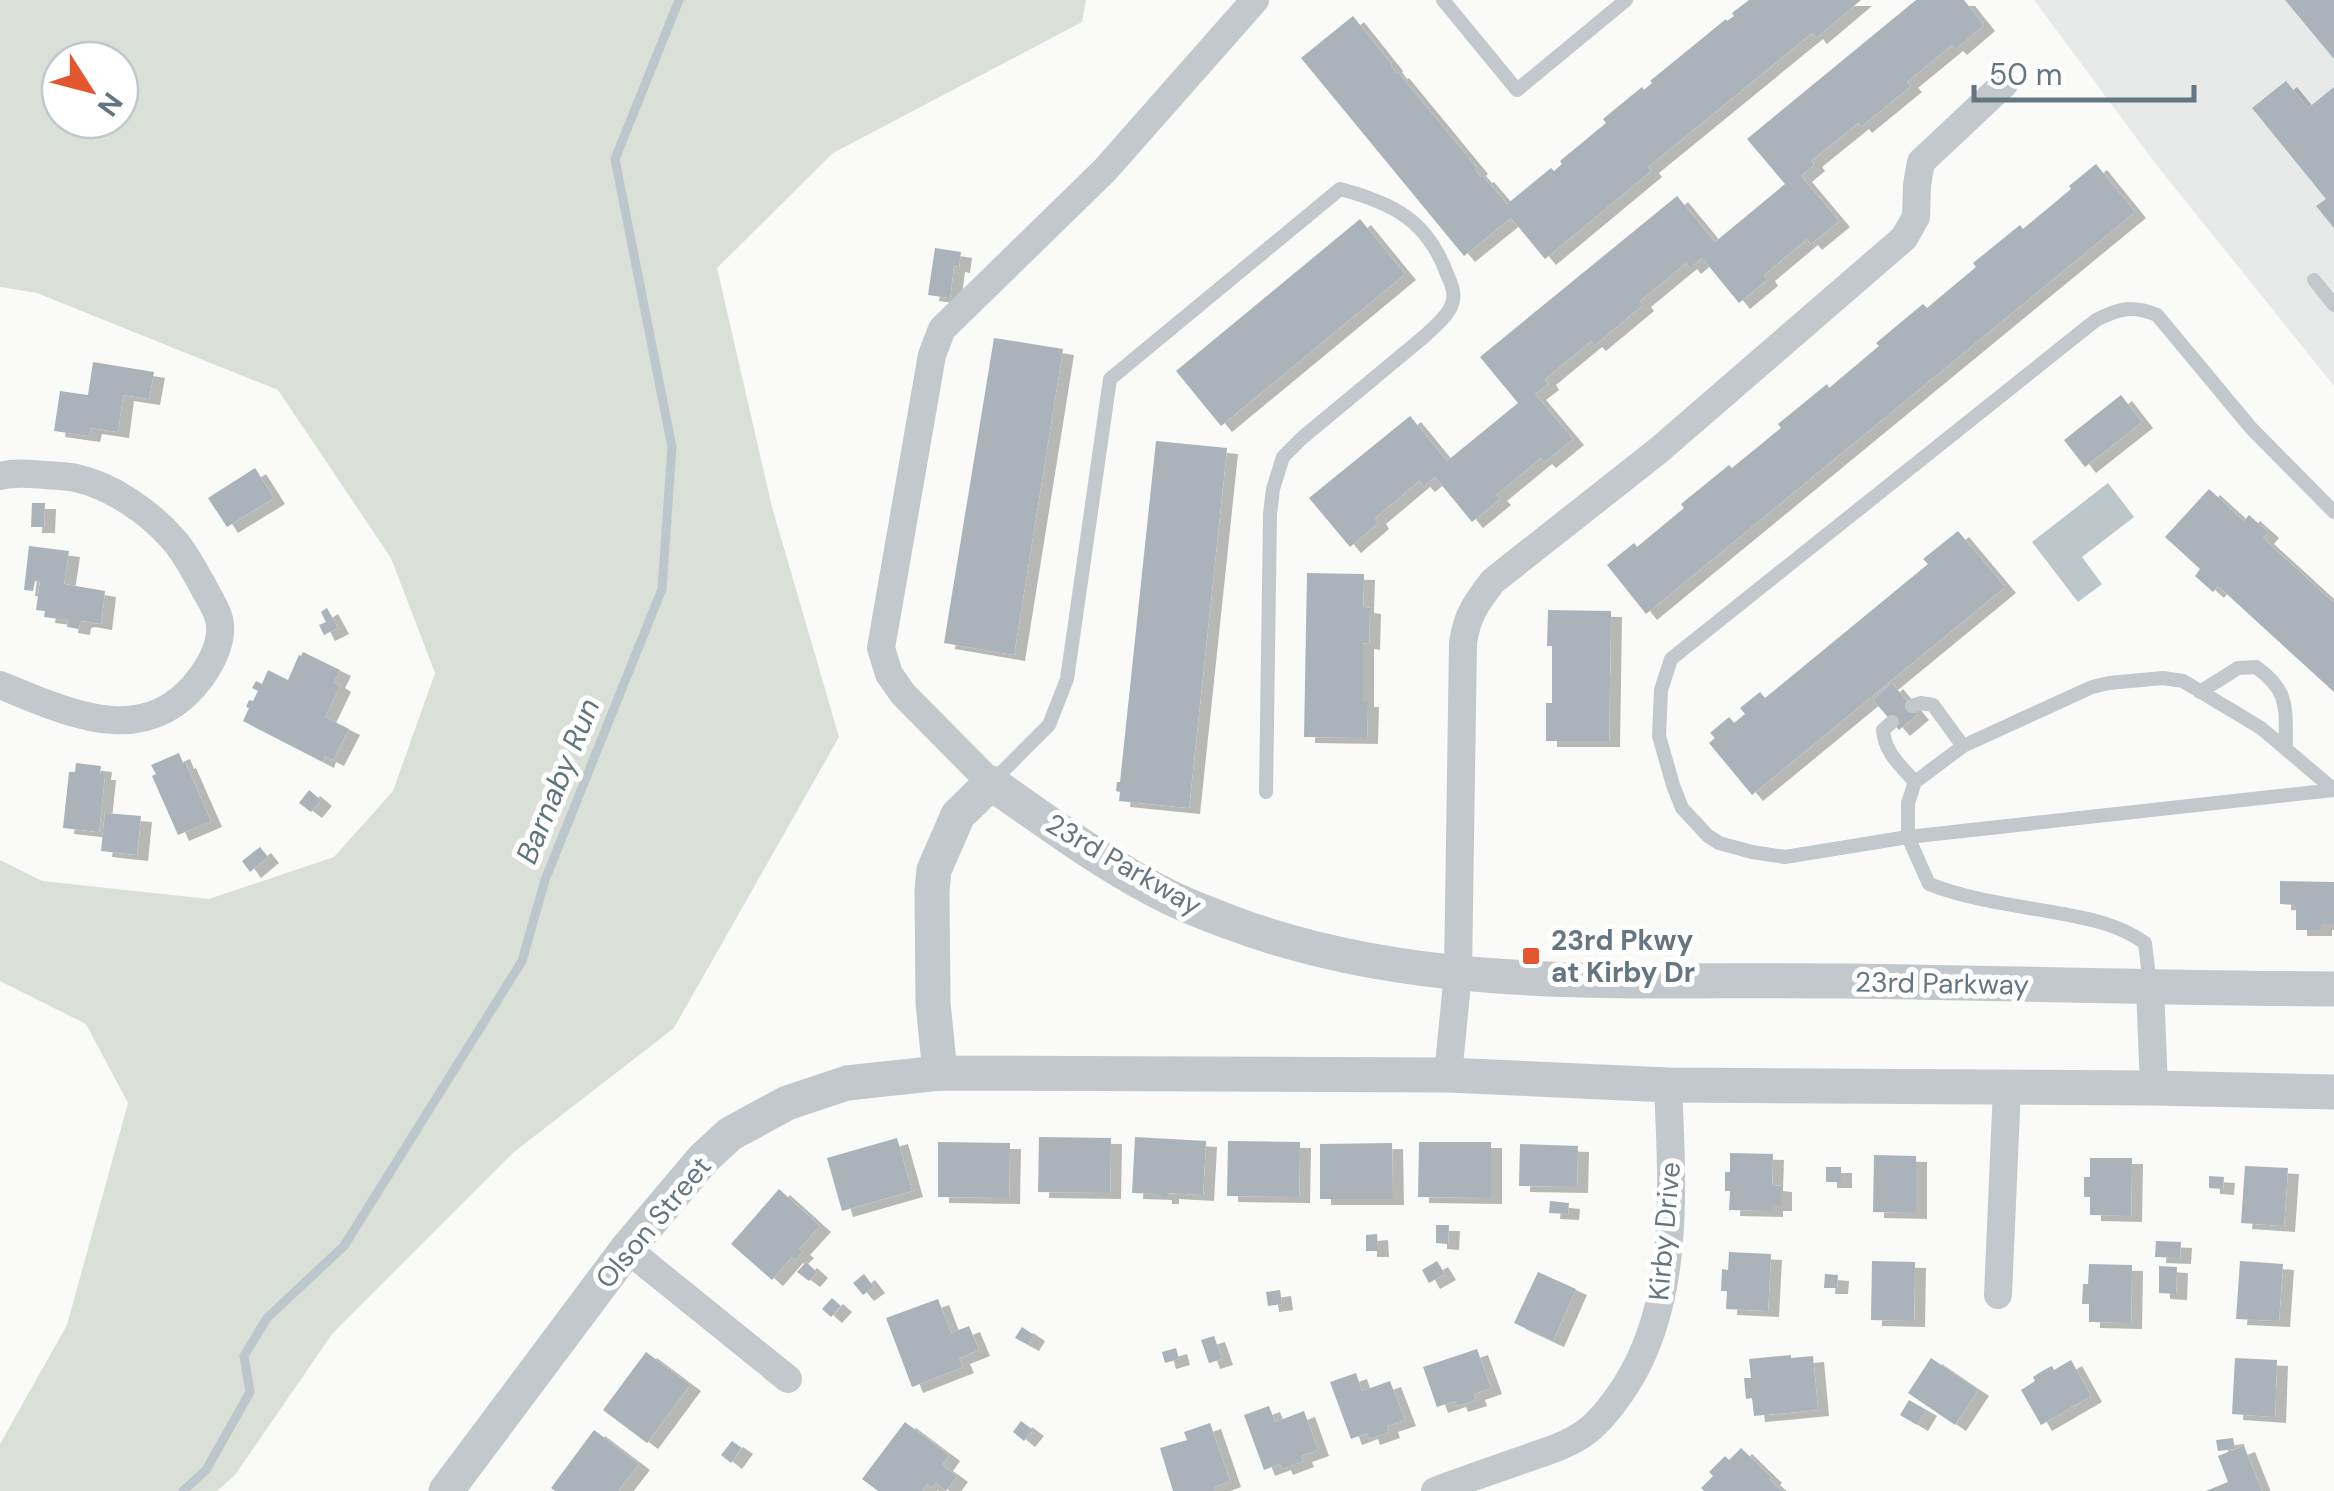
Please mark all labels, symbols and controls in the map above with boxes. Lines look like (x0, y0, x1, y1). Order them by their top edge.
north arrow (40, 40, 140, 140)
scale bar (1974, 40, 2194, 102)
text: 50 m (1989, 55, 2063, 94)
text: N (89, 85, 131, 124)
water label: Barnaby Run (507, 693, 608, 869)
street label: 23rd Parkway (1039, 805, 1208, 924)
place label: 23rd Pkwy at Kirby Dr (1551, 922, 1695, 991)
marker: 23rd Pkwy at Kirby Dr (1520, 945, 1542, 967)
street label: 23rd Parkway (1855, 963, 2029, 1004)
street label: Olson Street (587, 1149, 719, 1296)
street label: Kirby Drive (1640, 1160, 1689, 1302)

